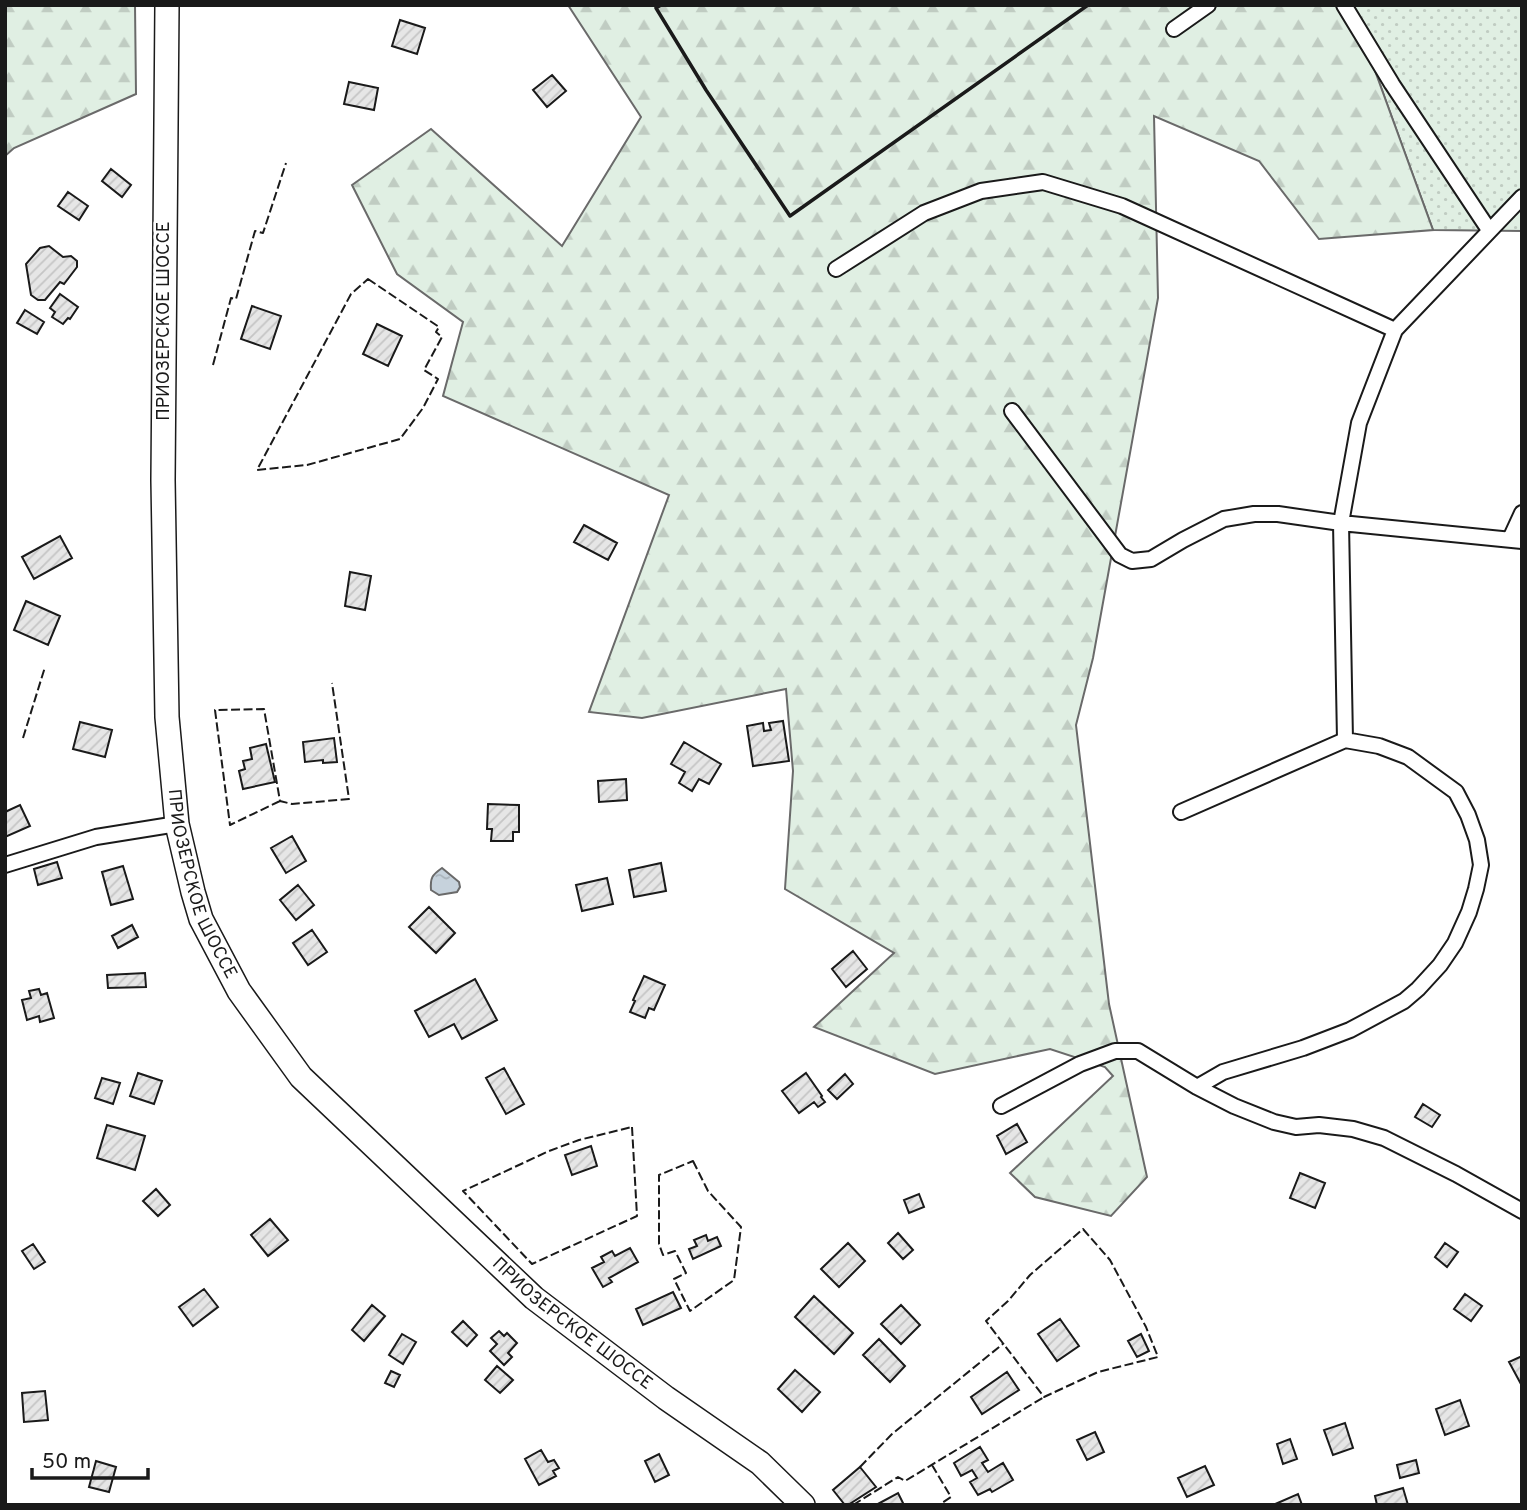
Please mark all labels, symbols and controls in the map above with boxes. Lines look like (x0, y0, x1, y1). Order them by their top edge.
street label: ПРИОЗЕРСКОЕ ШОССЕ (153, 221, 176, 421)
street label: ПРИОЗЕРСКОЕ ШОССЕ (162, 788, 242, 983)
street label: ПРИОЗЕРСКОЕ ШОССЕ (487, 1253, 657, 1395)
scale bar (32, 1436, 147, 1480)
text: 50 m (42, 1449, 91, 1476)

